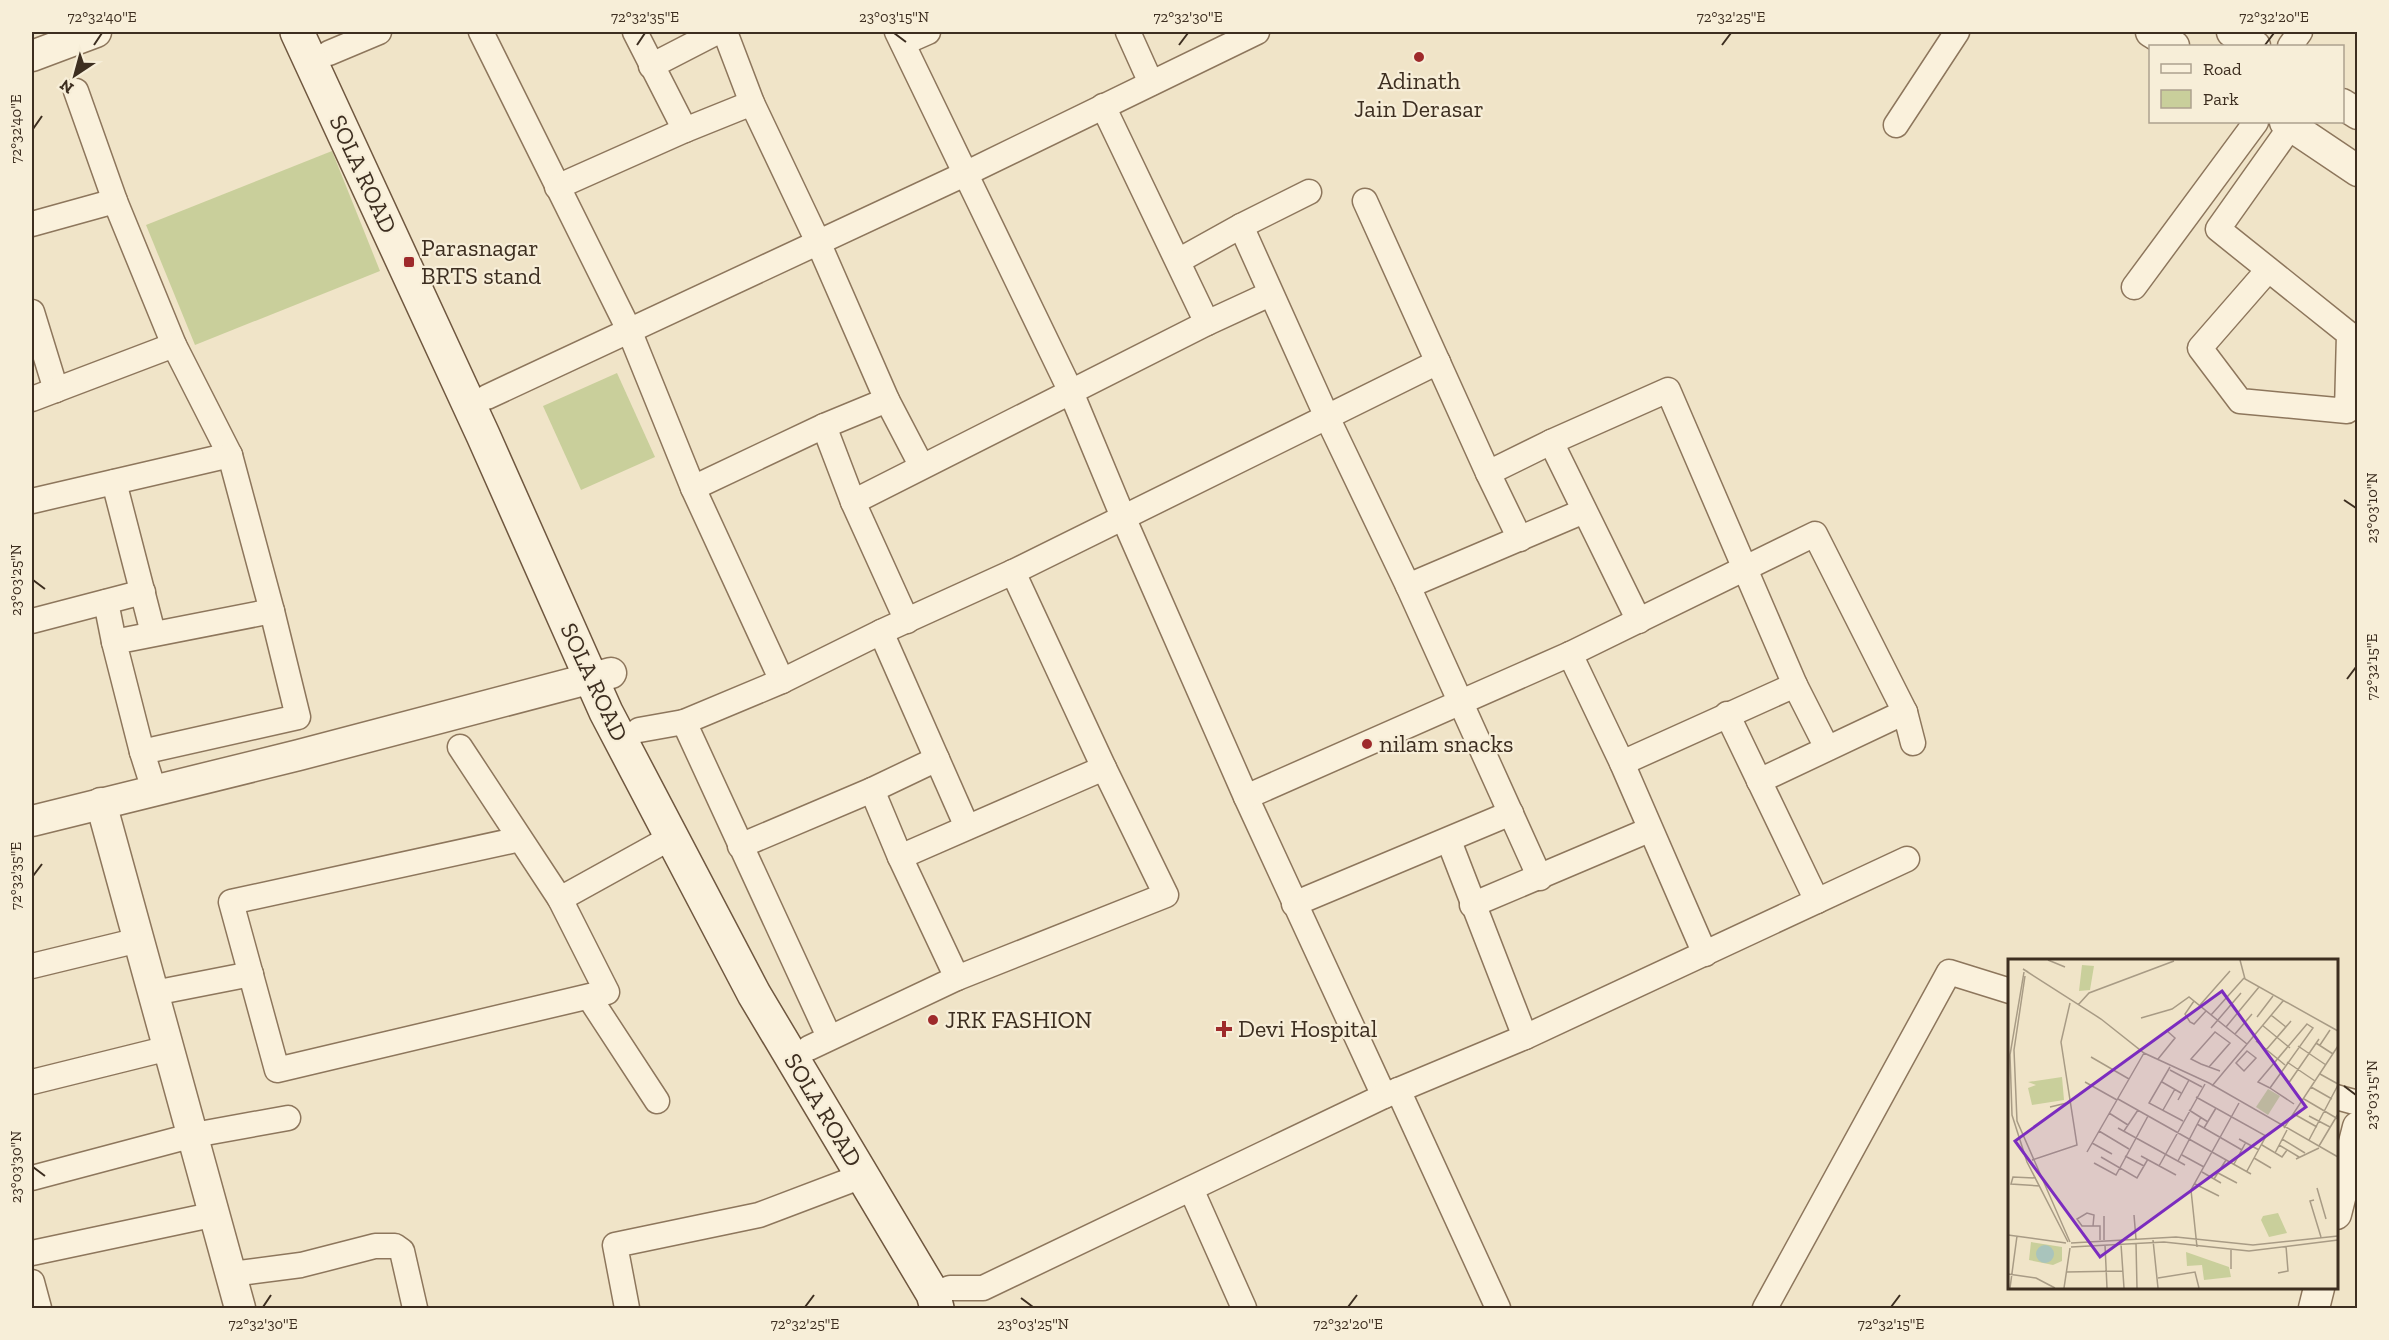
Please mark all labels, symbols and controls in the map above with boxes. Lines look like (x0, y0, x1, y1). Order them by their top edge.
text: 72°32'40"E (67, 8, 137, 26)
text: 72°32'35"E (611, 8, 679, 26)
text: 23°03'15"N (859, 8, 929, 26)
text: 72°32'30"E (1153, 8, 1223, 26)
text: 72°32'25"E (1697, 8, 1765, 26)
text: 72°32'20"E (2239, 8, 2309, 26)
north arrow (45, 45, 105, 105)
legend (2149, 45, 2344, 123)
marker: Adinath Jain Derasar (1412, 50, 1426, 64)
text: Road (2203, 58, 2242, 80)
place label: Adinath Jain Derasar (1354, 66, 1484, 123)
text: N (56, 75, 77, 98)
text: Park (2203, 88, 2239, 110)
text: 72°32'40"E (7, 94, 25, 164)
street label: SOLA ROAD (323, 110, 403, 238)
place label: Parasnagar BRTS stand (421, 233, 541, 290)
marker: Parasnagar BRTS stand (402, 255, 416, 269)
text: 23°03'10"N (2363, 473, 2381, 543)
text: 23°03'25"N (7, 544, 25, 616)
street label: SOLA ROAD (554, 618, 634, 746)
text: 72°32'15"E (2363, 634, 2381, 700)
place label: nilam snacks (1379, 729, 1514, 758)
marker: nilam snacks (1360, 737, 1374, 751)
text: 72°32'35"E (7, 842, 25, 910)
inset map (2008, 959, 2338, 1289)
place label: JRK FASHION (945, 1005, 1092, 1034)
marker: JRK FASHION (926, 1013, 940, 1027)
place label: Devi Hospital (1238, 1014, 1377, 1043)
marker: Devi Hospital (1215, 1020, 1233, 1038)
street label: SOLA ROAD (778, 1048, 869, 1172)
text: 23°03'15"N (2363, 1060, 2381, 1130)
text: 23°03'30"N (7, 1131, 25, 1203)
text: 72°32'30"E (228, 1315, 298, 1333)
text: 72°32'25"E (771, 1315, 839, 1333)
text: 23°03'25"N (997, 1315, 1069, 1333)
text: 72°32'20"E (1313, 1315, 1383, 1333)
text: 72°32'15"E (1858, 1315, 1924, 1333)

